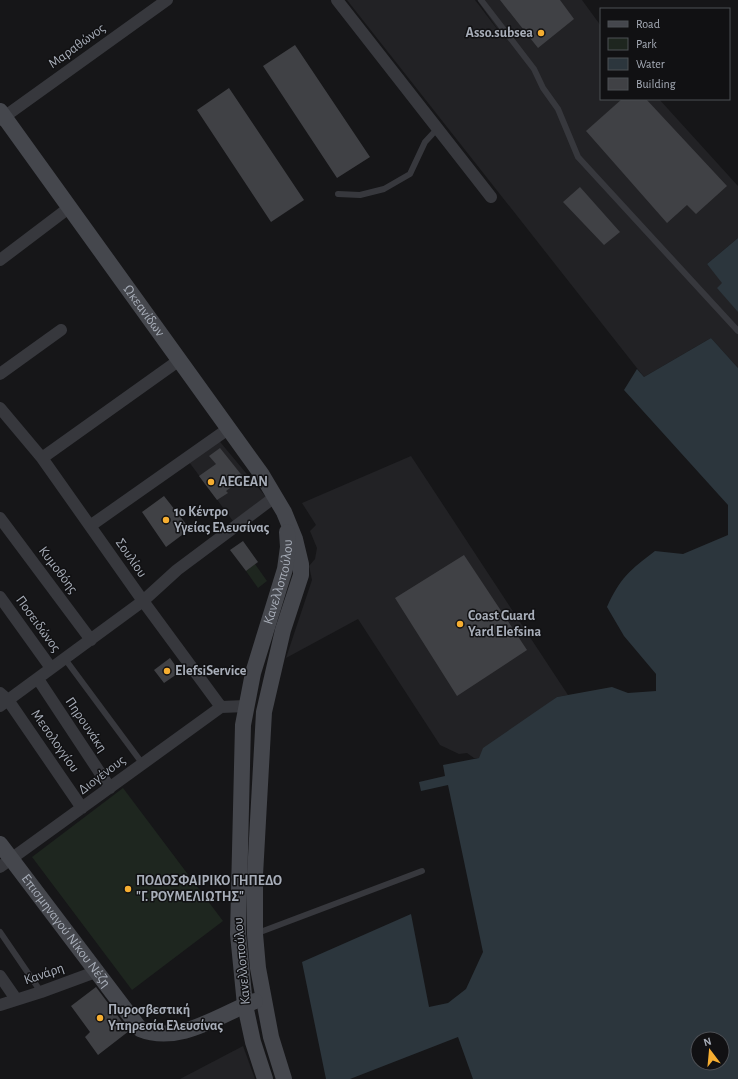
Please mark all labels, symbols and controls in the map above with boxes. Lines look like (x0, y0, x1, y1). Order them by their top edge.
legend (600, 8, 730, 100)
text: Road (636, 18, 660, 30)
street label: Μαραθώνος (46, 21, 108, 71)
place label: Asso.subsea (465, 26, 533, 40)
marker: Asso.subsea (536, 28, 546, 38)
text: Park (636, 38, 657, 50)
text: Water (636, 58, 665, 70)
text: Building (636, 78, 676, 90)
street label: Ωκεανίδων (120, 282, 167, 339)
place label: AEGEAN (219, 475, 268, 489)
marker: AEGEAN (206, 477, 216, 487)
place label: 1ο Κέντρο Υγείας Ελευσίνας (174, 505, 270, 535)
marker: 1ο Κέντρο Υγείας Ελευσίνας (161, 515, 171, 525)
street label: Σουλίου (113, 536, 149, 580)
street label: Κανελλοπούλου (261, 539, 295, 626)
street label: Κυμοθόης (36, 544, 80, 597)
street label: Ποσειδώνος (13, 593, 63, 655)
place label: Coast Guard Yard Elefsina (468, 609, 541, 639)
marker: Coast Guard Yard Elefsina (455, 619, 465, 629)
place label: ElefsiService (175, 664, 247, 678)
marker: ElefsiService (162, 666, 172, 676)
street label: Πηρουνάκη (63, 695, 109, 755)
street label: Μεσολογγίου (28, 707, 82, 775)
street label: Διογένους (76, 753, 129, 797)
street label: Επισμηναγού Νίκου Νέζη (19, 872, 113, 990)
place label: ΠΟΔΟΣΦΑΙΡΙΚΟ ΓΗΠΕΔΟ "Γ. ΡΟΥΜΕΛΙΩΤΗΣ" (136, 874, 282, 904)
marker: ΠΟΔΟΣΦΑΙΡΙΚΟ ΓΗΠΕΔΟ "Γ. ΡΟΥΜΕΛΙΩΤΗΣ" (123, 884, 133, 894)
street label: Κανελλοπούλου (231, 917, 253, 1005)
street label: Κανάρη (22, 961, 66, 987)
place label: Πυροσβεστική Υπηρεσία Ελευσίνας (108, 1003, 223, 1033)
marker: Πυροσβεστική Υπηρεσία Ελευσίνας (95, 1013, 105, 1023)
north arrow (690, 1031, 730, 1071)
text: N (702, 1036, 713, 1048)

